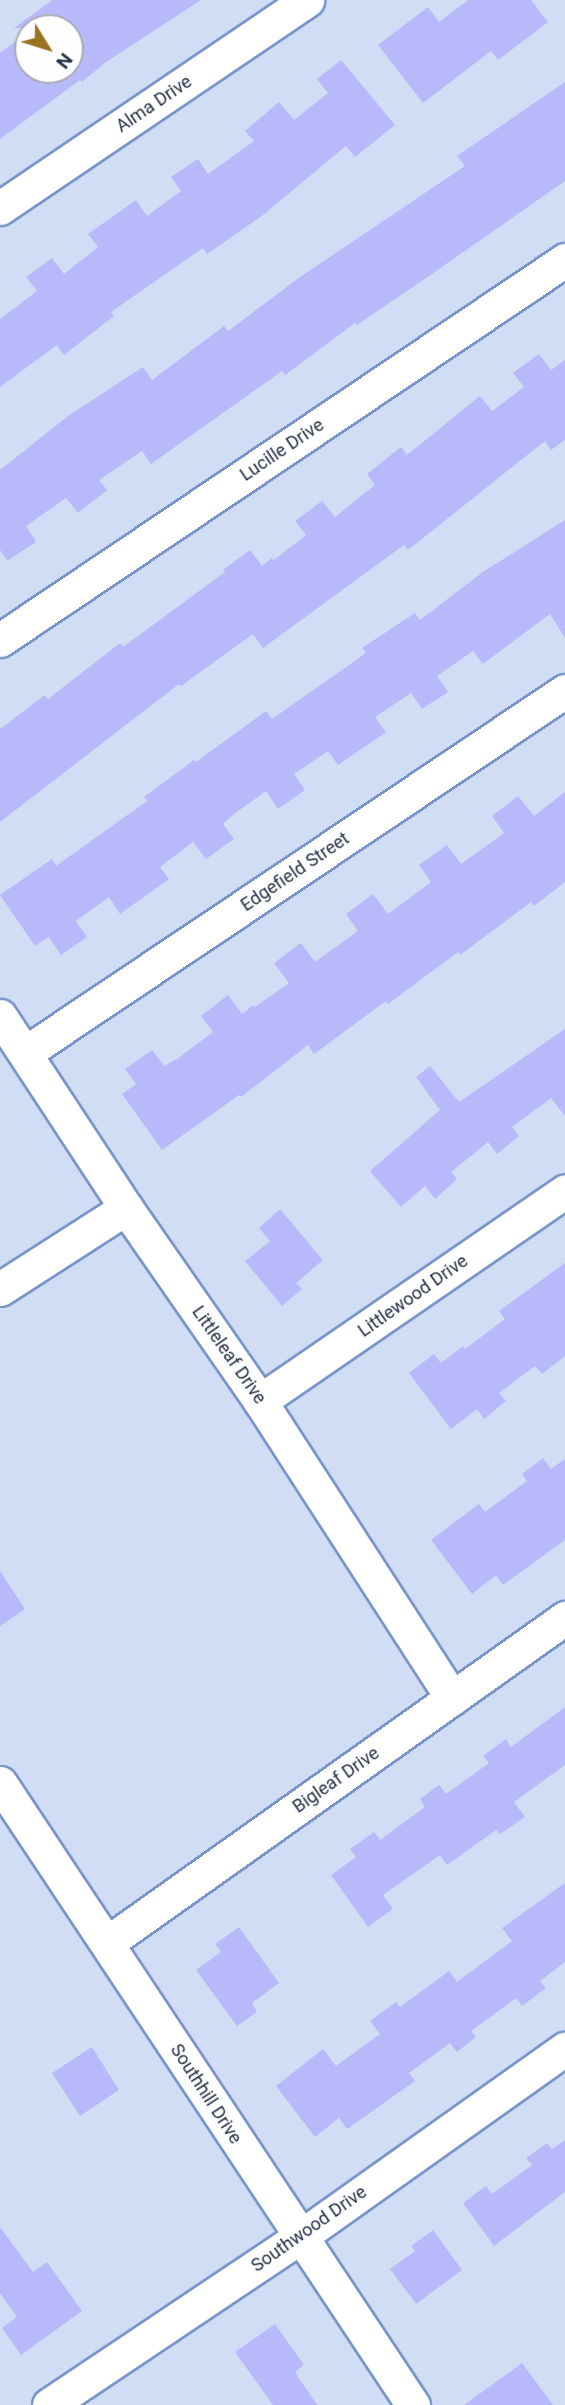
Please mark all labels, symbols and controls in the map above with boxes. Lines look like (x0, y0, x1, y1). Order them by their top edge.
north arrow (14, 14, 84, 84)
text: N (51, 49, 78, 73)
street label: Alma Drive (112, 71, 196, 137)
street label: Lucille Drive (236, 414, 328, 486)
street label: Edgefield Street (237, 828, 353, 916)
street label: Littlewood Drive (354, 1250, 472, 1342)
street label: Littleleaf Drive (187, 1302, 271, 1408)
street label: Bigleaf Drive (289, 1742, 383, 1818)
street label: Southhill Drive (166, 2040, 246, 2148)
street label: Southwood Drive (247, 2181, 371, 2277)

